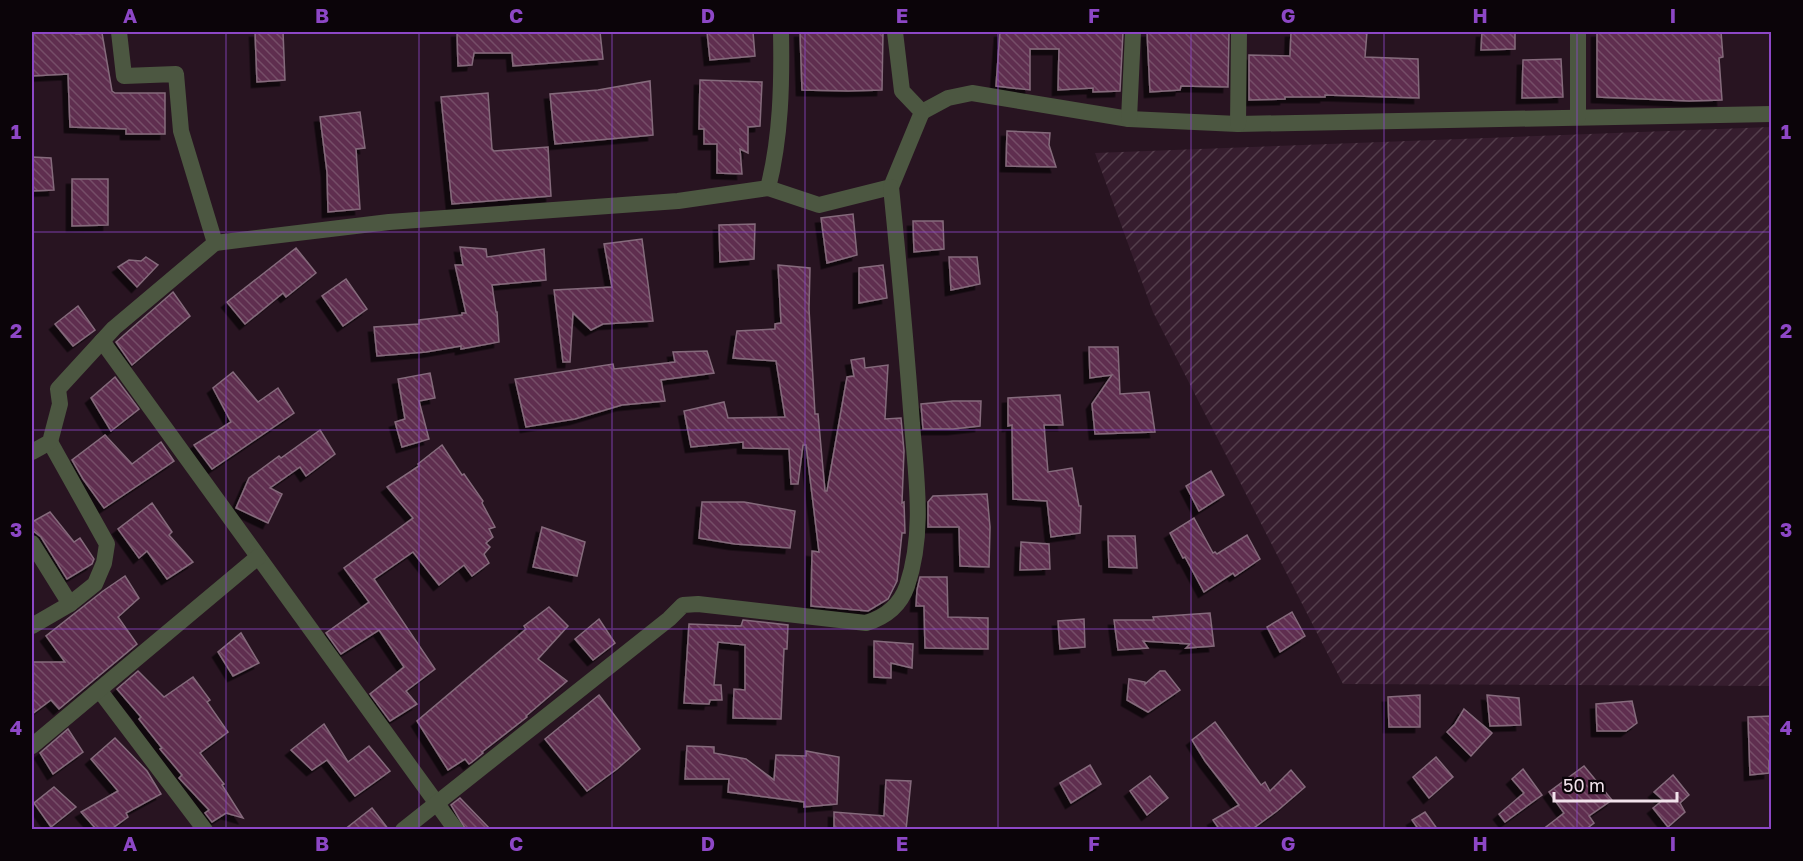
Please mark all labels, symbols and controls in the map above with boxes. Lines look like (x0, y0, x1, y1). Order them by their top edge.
text: A (123, 3, 137, 27)
text: B (315, 3, 329, 27)
text: C (509, 3, 523, 27)
text: D (701, 3, 715, 27)
text: E (896, 3, 908, 27)
text: F (1088, 3, 1100, 27)
text: G (1281, 3, 1295, 27)
text: H (1472, 3, 1488, 27)
text: I (1670, 3, 1676, 27)
text: 1 (11, 119, 21, 143)
text: 1 (1781, 119, 1791, 143)
text: 2 (10, 318, 22, 342)
text: 2 (1780, 318, 1792, 342)
text: 3 (10, 517, 22, 541)
text: 3 (1780, 517, 1792, 541)
text: 4 (10, 715, 22, 739)
text: 4 (1780, 715, 1792, 739)
scale bar (1554, 765, 1677, 803)
text: 50 m (1563, 774, 1605, 796)
text: A (123, 831, 137, 855)
text: B (315, 831, 329, 855)
text: C (509, 831, 523, 855)
text: D (701, 831, 715, 855)
text: E (896, 831, 908, 855)
text: F (1088, 831, 1100, 855)
text: G (1281, 831, 1295, 855)
text: H (1472, 831, 1488, 855)
text: I (1670, 831, 1676, 855)

